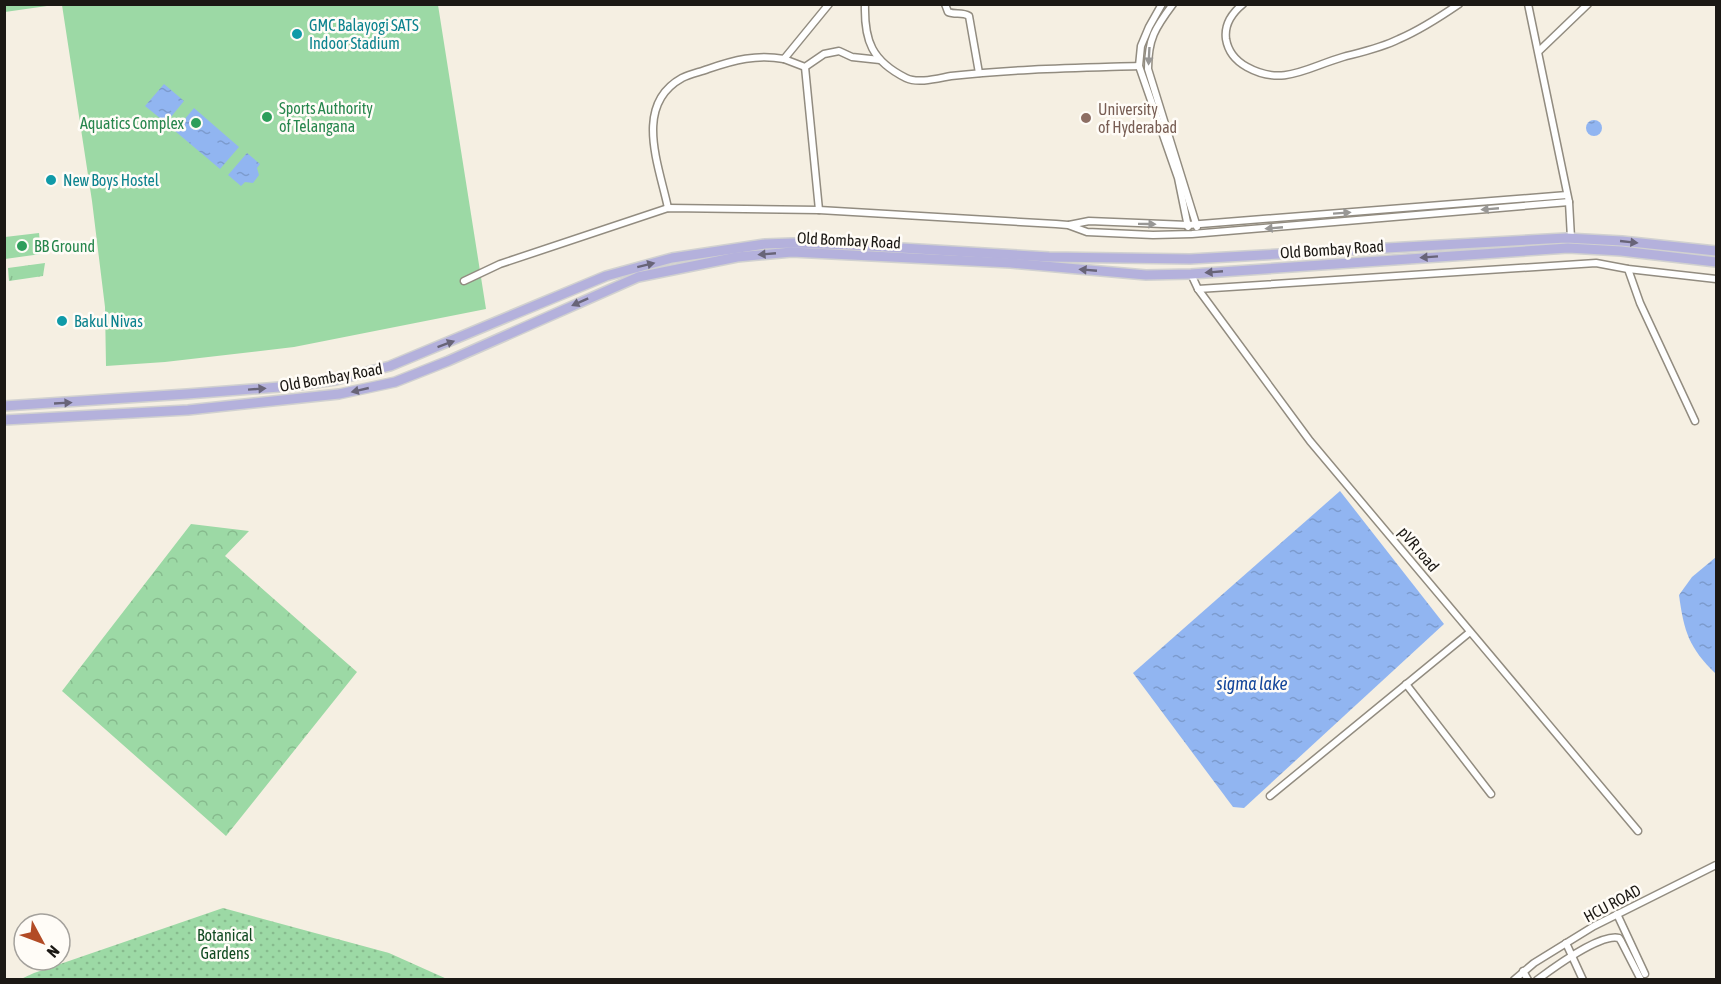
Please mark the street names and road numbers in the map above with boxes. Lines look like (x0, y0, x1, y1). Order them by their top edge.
street label: Old Bombay Road (796, 228, 901, 253)
street label: Old Bombay Road (1279, 236, 1385, 263)
street label: Old Bombay Road (278, 359, 384, 396)
street label: pVR road (1394, 523, 1443, 576)
street label: HCU ROAD (1580, 880, 1644, 926)

